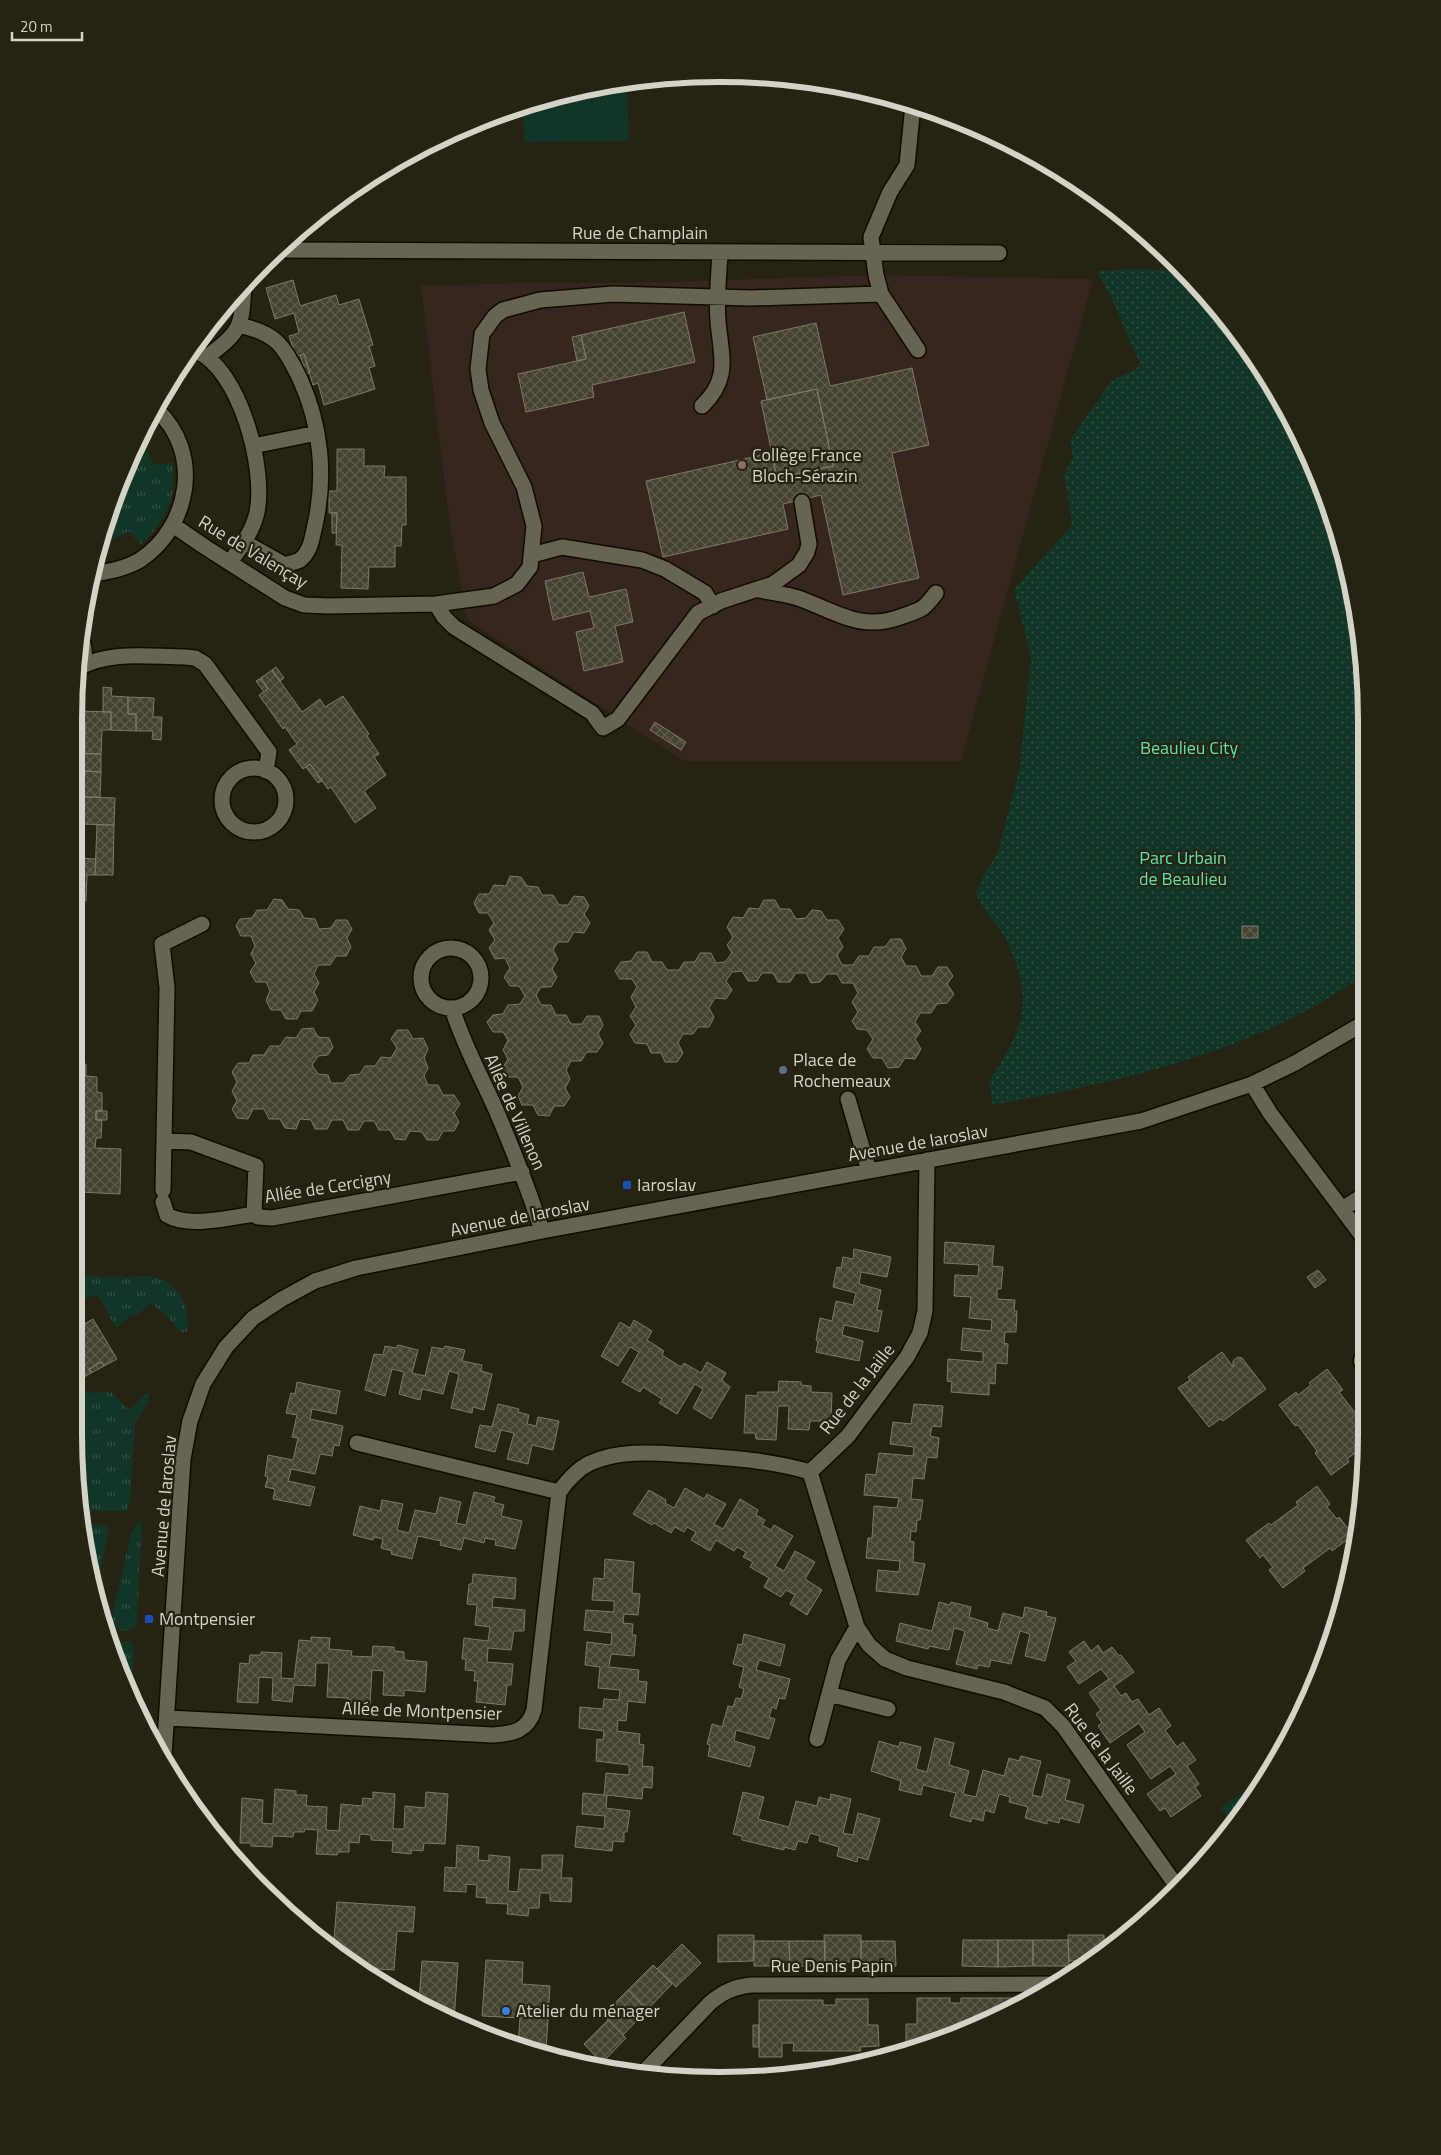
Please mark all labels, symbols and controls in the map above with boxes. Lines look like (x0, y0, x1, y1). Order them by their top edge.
scale bar (12, 10, 82, 42)
text: 20 m (20, 15, 53, 38)
street label: Rue de Champlain (572, 219, 708, 246)
place label: Collège France Bloch-Sérazin (752, 441, 862, 489)
marker: Collège France Bloch-Sérazin (736, 459, 748, 471)
street label: Rue de Valençay (193, 508, 313, 595)
park label: Beaulieu City (1140, 734, 1238, 761)
park label: Parc Urbain de Beaulieu (1139, 844, 1227, 892)
place label: Place de Rochemeaux (793, 1046, 891, 1094)
street label: Allée de Villenon (478, 1049, 553, 1174)
marker: Place de Rochemeaux (777, 1064, 789, 1076)
street label: Avenue de Iaroslav (846, 1117, 990, 1168)
street label: Allée de Cercigny (263, 1163, 393, 1210)
place label: Iaroslav (637, 1171, 696, 1198)
marker: Iaroslav (621, 1179, 633, 1191)
street label: Avenue de Iaroslav (448, 1190, 592, 1243)
street label: Rue de la Jaille (812, 1337, 901, 1440)
street label: Avenue de Iaroslav (144, 1434, 183, 1578)
place label: Montpensier (159, 1605, 255, 1632)
marker: Montpensier (143, 1613, 155, 1625)
street label: Allée de Montpensier (342, 1694, 502, 1727)
street label: Rue de la Jaille (1058, 1697, 1145, 1800)
street label: Rue Denis Papin (771, 1952, 893, 1979)
place label: Atelier du ménager (516, 1997, 660, 2024)
marker: Atelier du ménager (500, 2005, 512, 2017)

